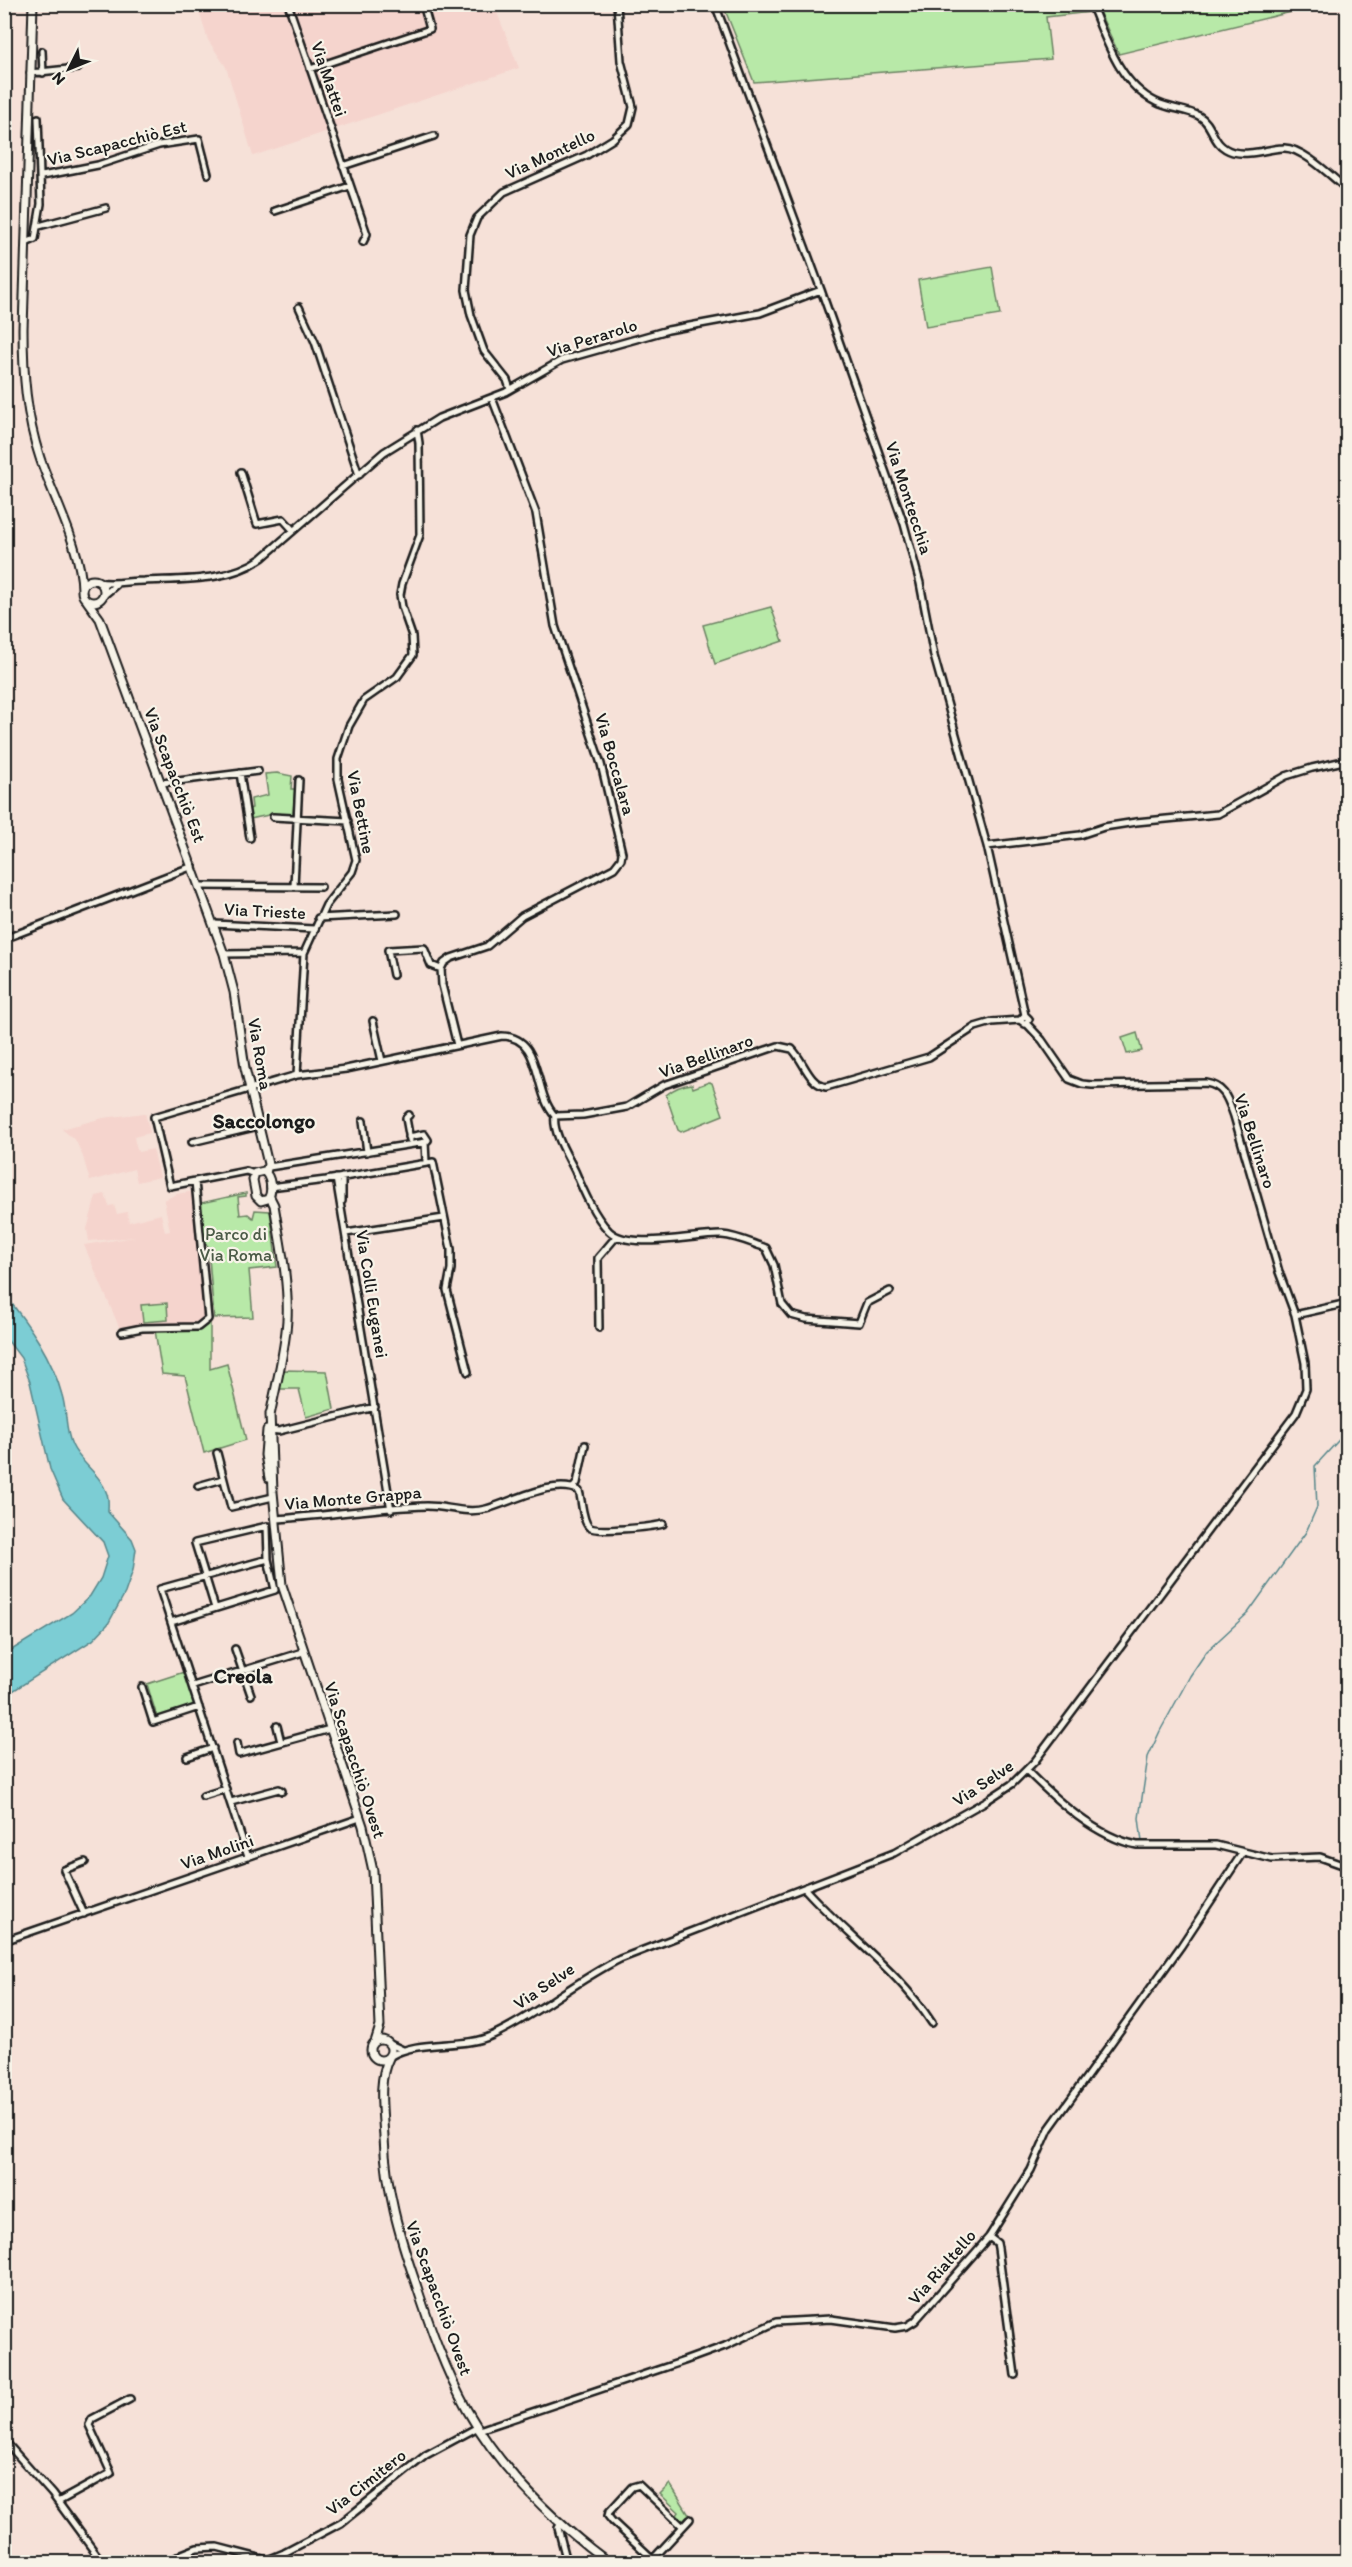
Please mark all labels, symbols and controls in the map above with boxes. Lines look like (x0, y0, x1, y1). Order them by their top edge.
north arrow (39, 39, 99, 99)
street label: Via Mattei (306, 39, 352, 119)
text: N (48, 68, 69, 89)
street label: Via Scapacchiò Est (45, 115, 189, 171)
street label: Via Montello (502, 124, 598, 184)
street label: Via Perarolo (544, 314, 640, 362)
street label: Via Montecchia (880, 439, 938, 558)
street label: Via Scapacchiò Est (139, 704, 211, 846)
street label: Via Boccalara (590, 710, 640, 818)
street label: Via Bettine (342, 769, 380, 855)
street label: Via Trieste (224, 898, 306, 924)
street label: Via Roma (243, 1016, 277, 1092)
street label: Via Bellinaro (656, 1029, 756, 1083)
street label: Via Bellinaro (1229, 1091, 1281, 1191)
district label: Saccolongo (213, 1108, 316, 1134)
park label: Parco di Via Roma (200, 1223, 273, 1266)
street label: Via Colli Euganei (351, 1228, 393, 1360)
street label: Via Monte Grappa (284, 1481, 423, 1515)
district label: Creola (213, 1663, 274, 1688)
street label: Via Scapacchiò Ovest (319, 1679, 391, 1841)
street label: Via Selve (948, 1755, 1018, 1811)
street label: Via Molini (178, 1829, 256, 1875)
street label: Via Selve (509, 1958, 579, 2014)
street label: Via Scapacchiò Ovest (401, 2218, 477, 2379)
street label: Via Rialtello (903, 2225, 981, 2309)
street label: Via Cimitero (322, 2444, 410, 2520)

